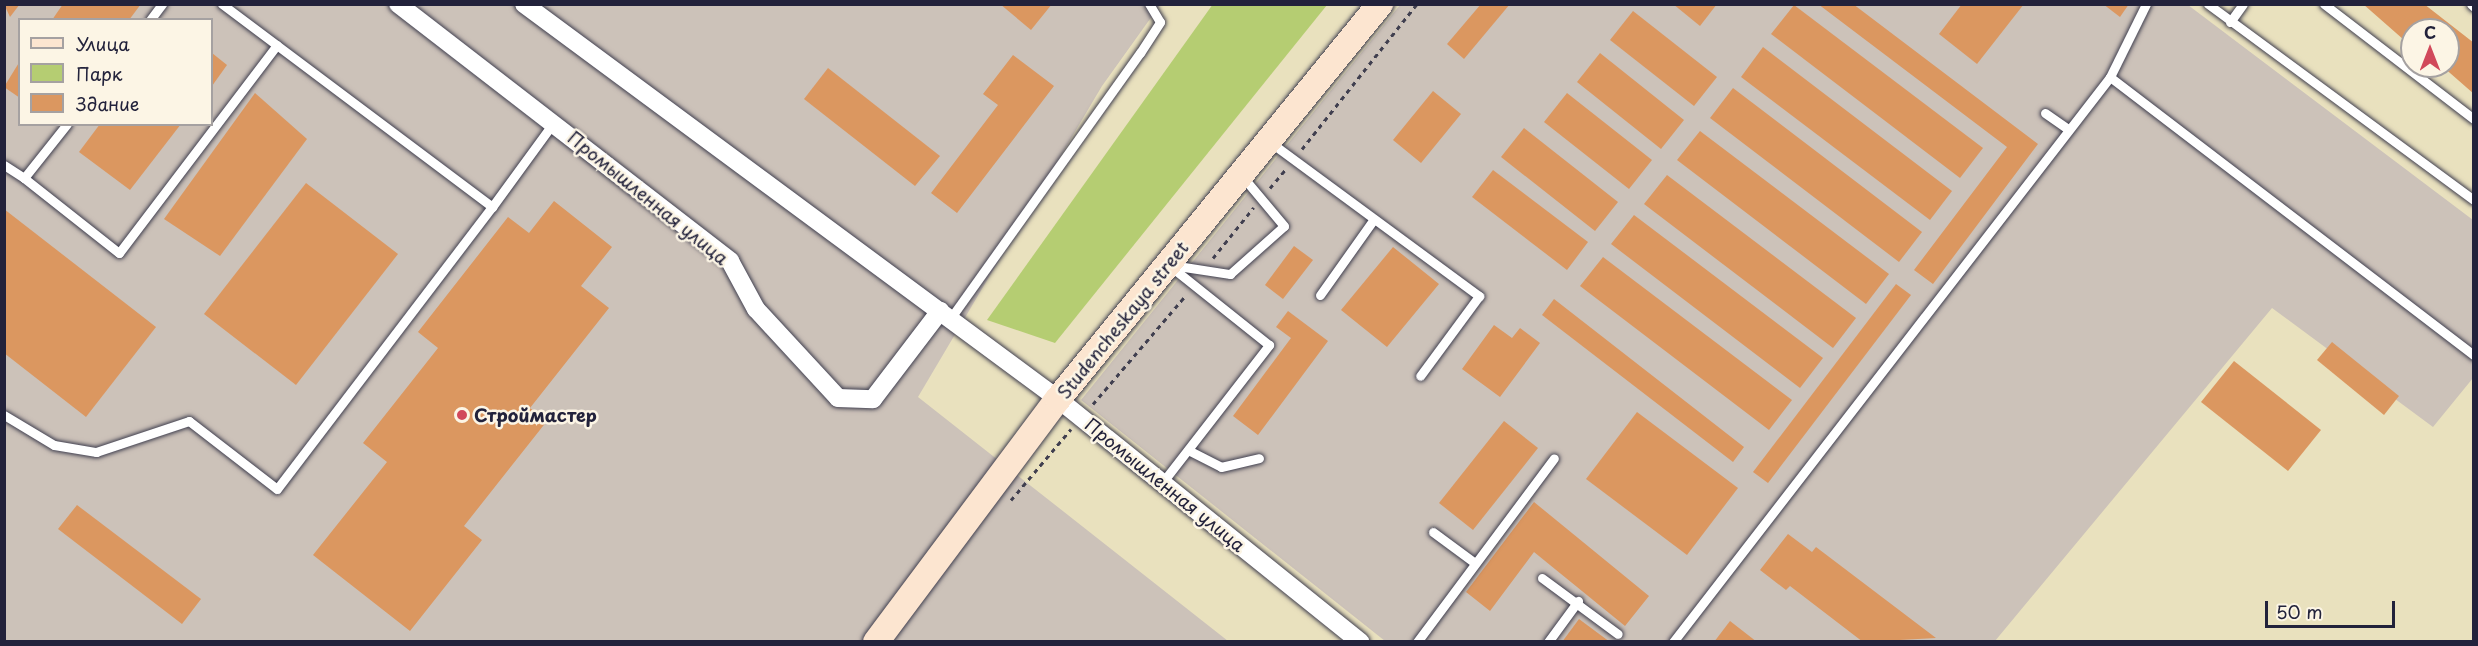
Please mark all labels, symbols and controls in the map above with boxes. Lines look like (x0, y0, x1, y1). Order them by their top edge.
legend (18, 18, 213, 126)
north arrow (2400, 18, 2460, 78)
text: С (2424, 20, 2436, 44)
text: Улица (76, 30, 130, 57)
text: Парк (76, 60, 122, 87)
text: Здание (76, 90, 139, 117)
street label: Промышленная улица (563, 126, 733, 270)
street label: Studencheskaya street (1053, 237, 1193, 403)
place label: Строймастер (474, 404, 597, 426)
marker: Строймастер (455, 408, 469, 422)
street label: Промышленная улица (1080, 413, 1250, 557)
scale bar (2268, 589, 2398, 627)
text: 50 m (2276, 598, 2323, 625)

